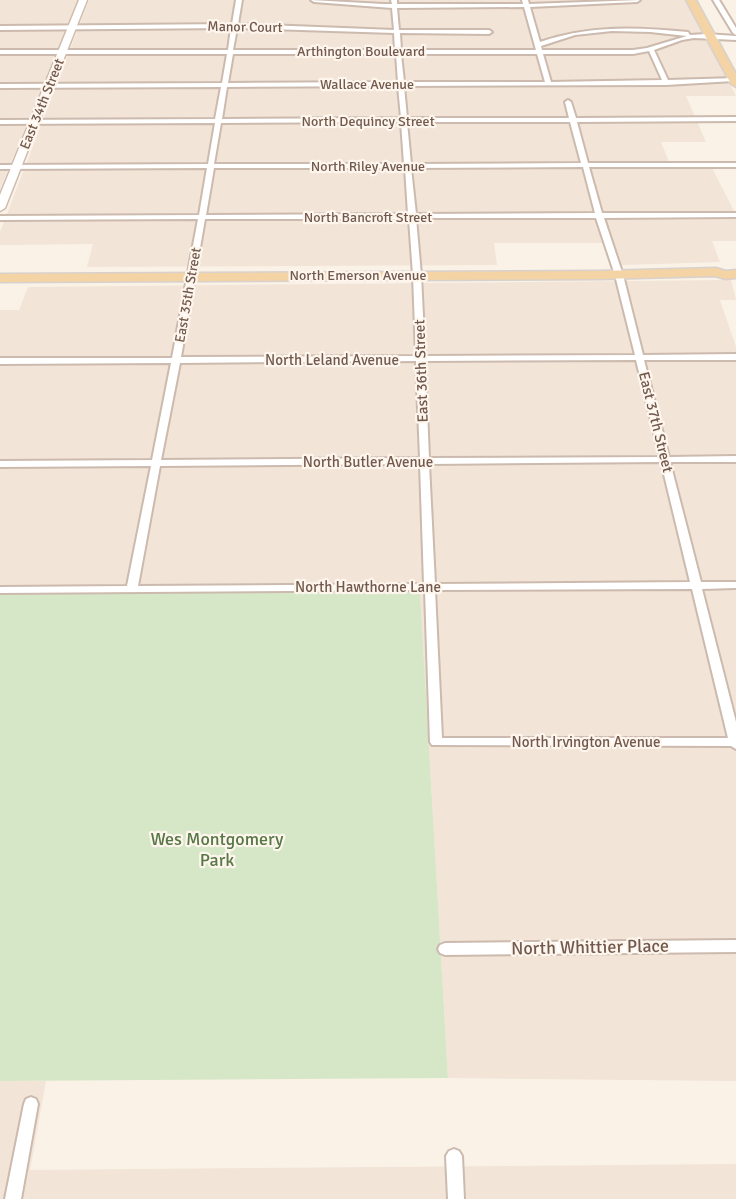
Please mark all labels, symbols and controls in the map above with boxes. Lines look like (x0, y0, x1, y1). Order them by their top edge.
street label: Manor Court (207, 18, 283, 36)
street label: Arthington Boulevard (297, 43, 425, 60)
street label: East 34th Street (16, 56, 68, 152)
street label: Wallace Avenue (320, 76, 414, 93)
street label: North Dequincy Street (301, 113, 435, 130)
street label: North Riley Avenue (311, 158, 425, 175)
street label: North Bancroft Street (304, 209, 432, 226)
street label: East 35th Street (171, 246, 205, 344)
street label: North Emerson Avenue (290, 267, 427, 284)
street label: East 36th Street (410, 319, 432, 423)
street label: North Leland Avenue (265, 351, 399, 369)
street label: East 37th Street (635, 370, 677, 474)
street label: North Butler Avenue (303, 453, 433, 471)
street label: North Hawthorne Lane (295, 578, 441, 596)
street label: North Irvington Avenue (511, 733, 661, 751)
park label: Wes Montgomery Park (150, 828, 284, 871)
street label: North Whittier Place (511, 935, 669, 959)

